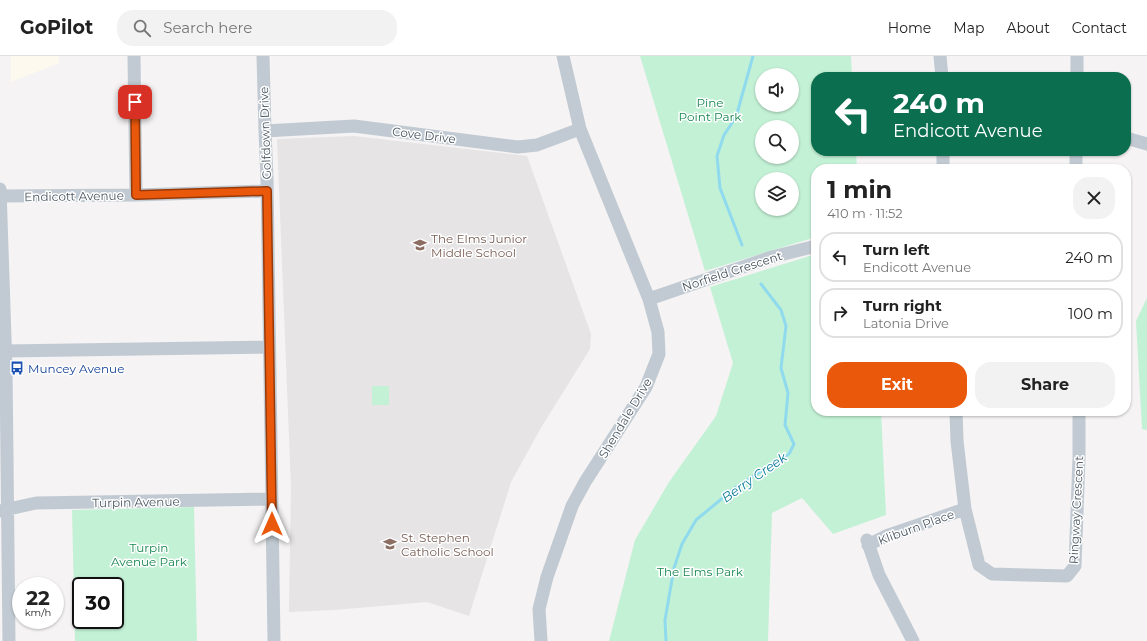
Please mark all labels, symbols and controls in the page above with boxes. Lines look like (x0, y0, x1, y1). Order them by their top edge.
search box (117, 10, 397, 46)
text: GoPilot (20, 16, 93, 39)
icon: search (131, 17, 153, 39)
text: Search here (163, 18, 252, 37)
text: Home (888, 19, 931, 37)
text: Map (953, 19, 984, 37)
text: About (1006, 19, 1050, 37)
text: Contact (1072, 19, 1127, 37)
map controls (755, 68, 799, 216)
button: sound (755, 68, 799, 112)
pin (118, 85, 152, 119)
street label: Golfdown Drive (256, 86, 274, 180)
text: 240 m (893, 86, 985, 120)
icon: left (827, 88, 879, 140)
icon: arrive (124, 91, 146, 113)
park label: Pine Point Park (679, 95, 742, 124)
button: search (755, 120, 799, 164)
text: Endicott Avenue (893, 120, 1043, 142)
street label: Cove Drive (391, 124, 457, 146)
button: layers (755, 172, 799, 216)
text: 1 min (827, 175, 892, 204)
button: close (1073, 177, 1115, 219)
street label: Endicott Avenue (24, 188, 124, 204)
text: 410 m · 11:52 (827, 205, 903, 221)
place label: The Elms Junior Middle School (431, 231, 527, 260)
school or university icon: The Elms Junior Middle School (412, 237, 428, 253)
text: Turn left (863, 240, 930, 259)
icon: left (829, 246, 851, 268)
street label: Norfield Crescent (680, 248, 784, 294)
text: 240 m (1065, 248, 1113, 267)
text: Endicott Avenue (863, 259, 971, 275)
text: Turn right (863, 296, 942, 315)
icon: right (829, 302, 851, 324)
text: 100 m (1068, 304, 1113, 323)
text: Latonia Drive (863, 315, 949, 331)
bus stop icon: Muncey Avenue (9, 360, 25, 376)
place label: Muncey Avenue (28, 361, 124, 376)
button: Exit (827, 362, 967, 408)
button: Share (975, 362, 1115, 408)
street label: Shendale Drive (595, 375, 655, 461)
water label: Berry Creek (718, 448, 791, 505)
street label: Ringway Crescent (1066, 455, 1086, 564)
street label: Turpin Avenue (92, 494, 180, 510)
position arrow (251, 503, 293, 545)
street label: Kliburn Place (876, 506, 956, 548)
place label: St. Stephen Catholic School (401, 530, 494, 559)
school or university icon: St. Stephen Catholic School (382, 536, 398, 552)
park label: Turpin Avenue Park (111, 540, 188, 569)
park label: The Elms Park (657, 564, 744, 579)
speed limit sign: 30 (72, 577, 124, 629)
text: 22 (26, 586, 50, 610)
text: km/h (25, 606, 51, 619)

